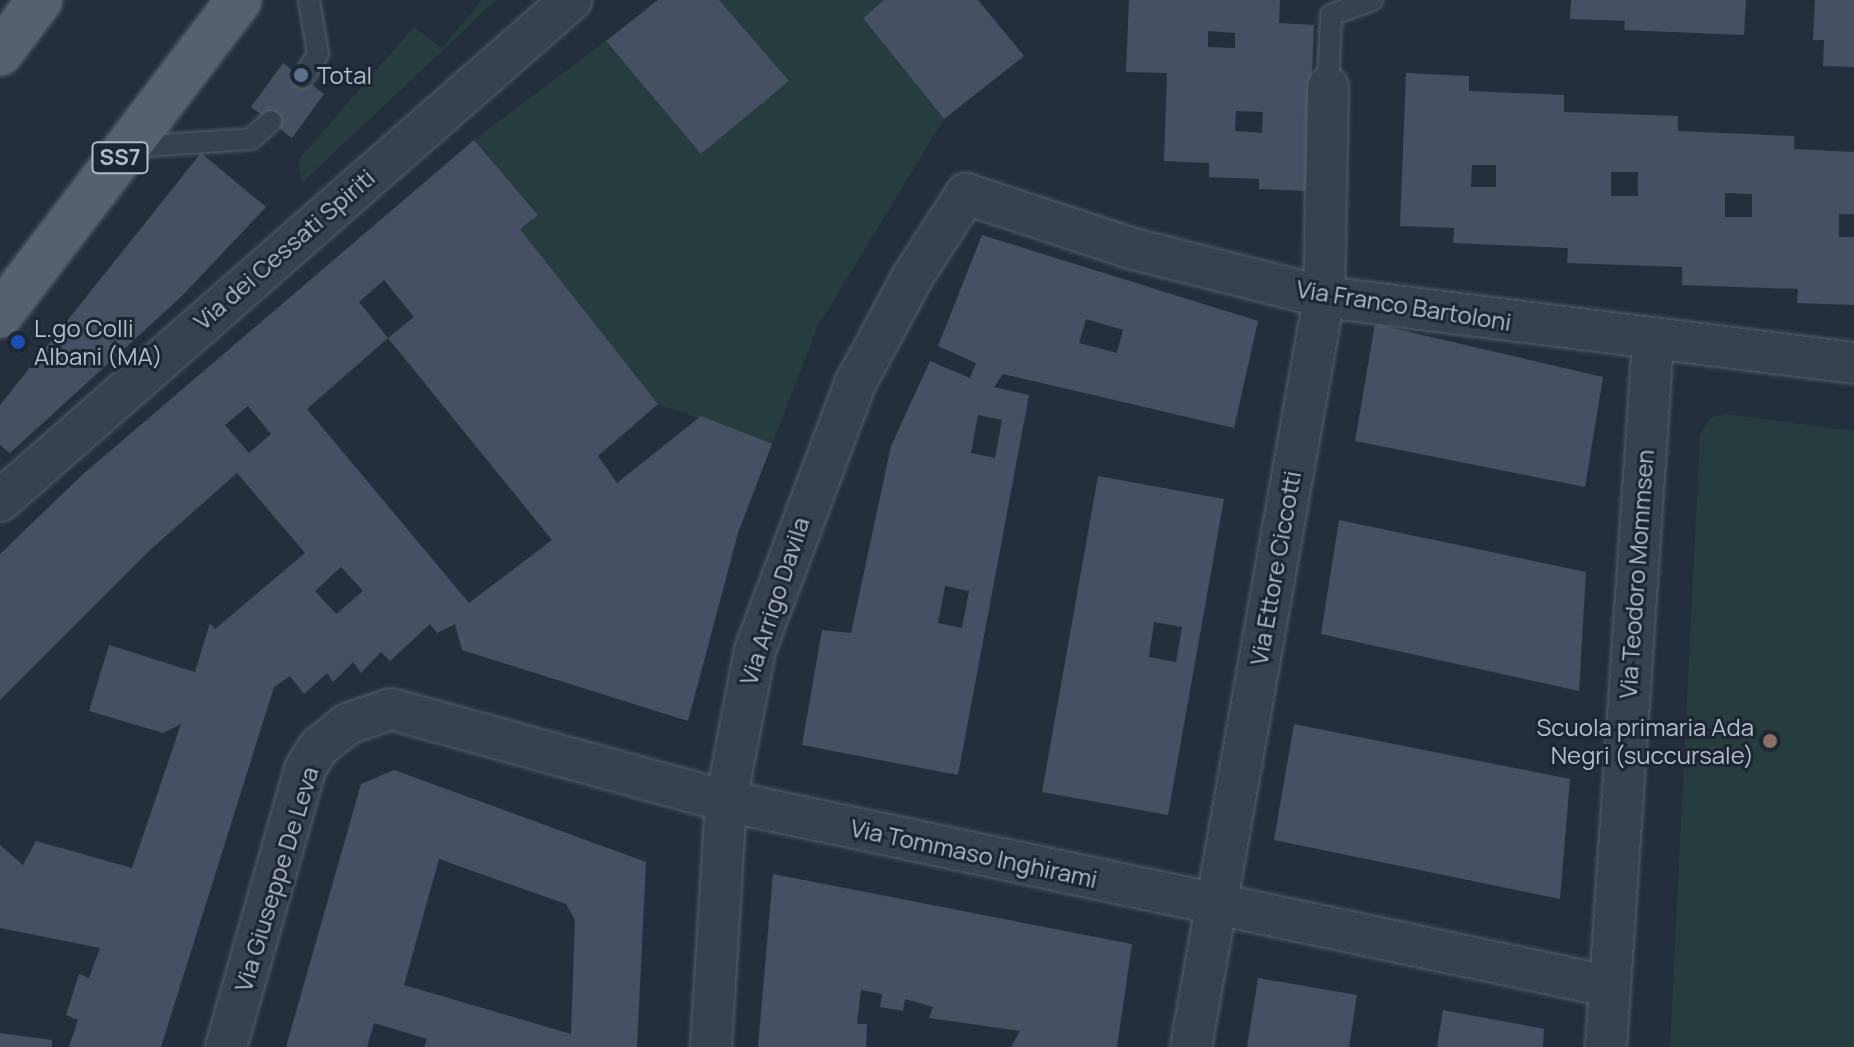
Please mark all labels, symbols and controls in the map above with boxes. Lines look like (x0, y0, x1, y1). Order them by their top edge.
place label: Total (317, 61, 372, 89)
marker: Total (292, 66, 310, 84)
road number: SS7 (90, 140, 150, 176)
street label: Via dei Cessati Spiriti (188, 163, 380, 335)
street label: Via Franco Bartoloni (1295, 274, 1513, 336)
place label: L.go Colli Albani (MA) (34, 314, 163, 370)
marker: L.go Colli Albani (MA) (9, 333, 27, 351)
street label: Via Teodoro Mommsen (1613, 448, 1659, 700)
street label: Via Ettore Ciccotti (1244, 469, 1306, 667)
street label: Via Arrigo Davila (733, 513, 815, 689)
place label: Scuola primaria Ada Negri (succursale) (1536, 713, 1754, 769)
marker: Scuola primaria Ada Negri (succursale) (1761, 732, 1779, 750)
street label: Via Giuseppe De Leva (228, 763, 324, 995)
street label: Via Tommaso Inghirami (848, 813, 1100, 893)

